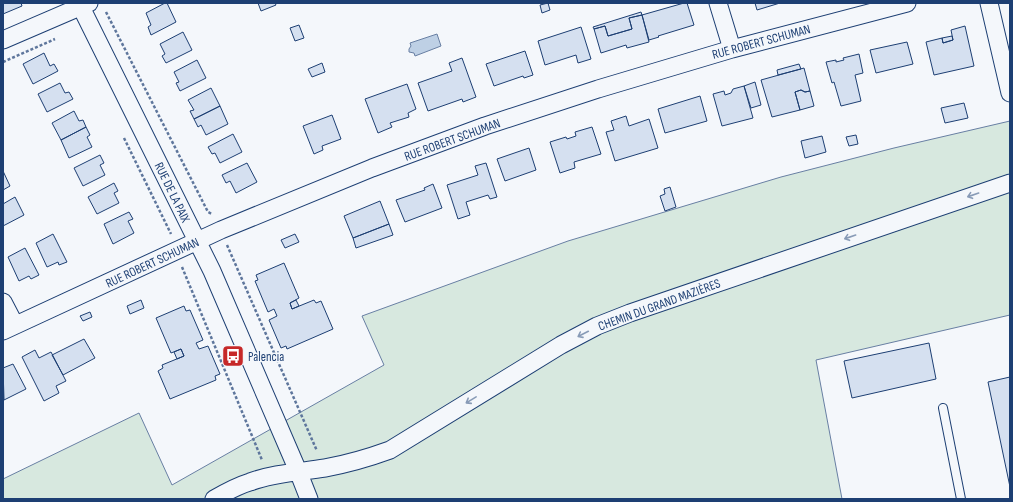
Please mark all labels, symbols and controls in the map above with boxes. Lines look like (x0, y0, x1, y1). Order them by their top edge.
street label: RUE ROBERT SCHUMAN (710, 21, 812, 63)
street label: RUE ROBERT SCHUMAN (402, 115, 503, 165)
street label: RUE DE LA PAIX (151, 160, 194, 226)
one-way arrow (967, 192, 979, 200)
street label: RUE ROBERT SCHUMAN (103, 234, 202, 292)
one-way arrow (844, 234, 856, 242)
street label: CHEMIN DU GRAND MAZIÈRES (596, 275, 723, 335)
one-way arrow (577, 330, 589, 338)
bus stop icon: Palencia (220, 343, 246, 369)
place label: Palencia (248, 349, 284, 365)
one-way arrow (465, 396, 477, 404)

